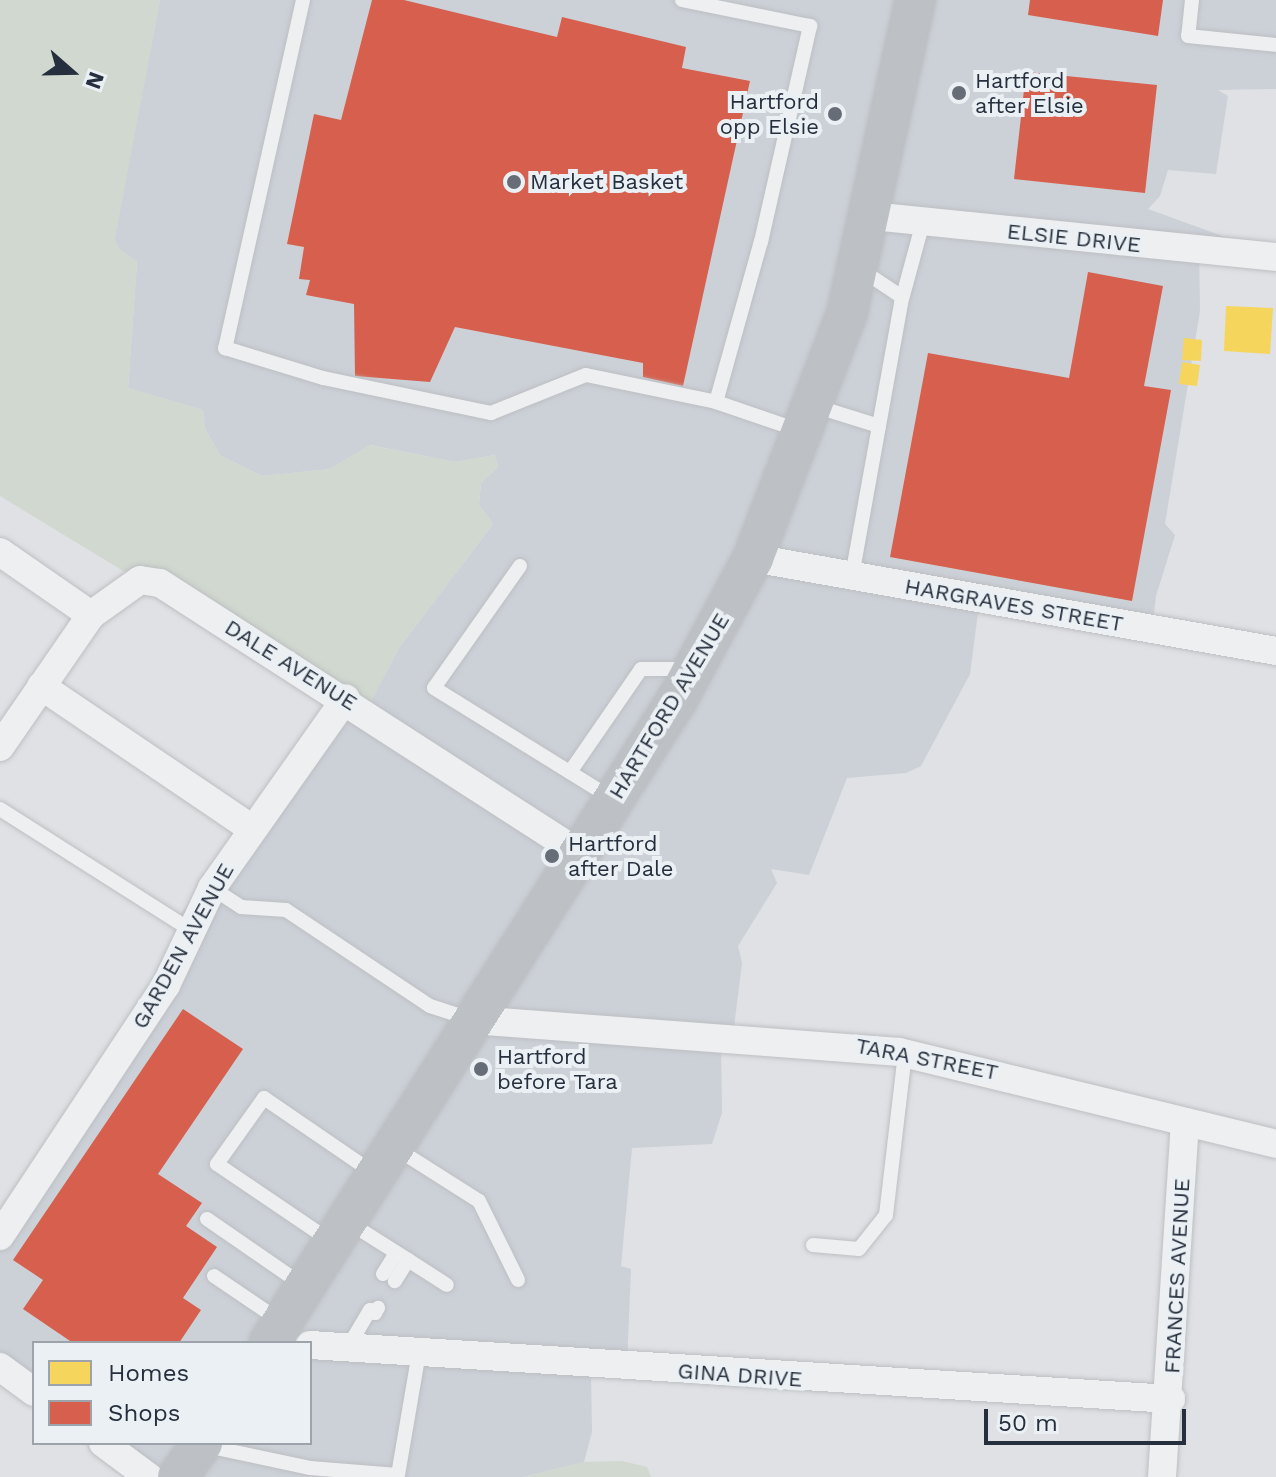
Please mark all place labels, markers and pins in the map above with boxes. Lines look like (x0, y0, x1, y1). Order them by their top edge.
place label: Hartford after Elsie (975, 67, 1084, 118)
marker: Hartford after Elsie (950, 84, 968, 102)
place label: Hartford opp Elsie (720, 88, 819, 140)
marker: Hartford opp Elsie (826, 105, 844, 123)
place label: Market Basket (530, 169, 683, 195)
marker: Market Basket (505, 173, 523, 191)
place label: Hartford after Dale (568, 830, 674, 882)
marker: Hartford after Dale (543, 847, 561, 865)
place label: Hartford before Tara (497, 1043, 618, 1094)
marker: Hartford before Tara (472, 1060, 490, 1078)

